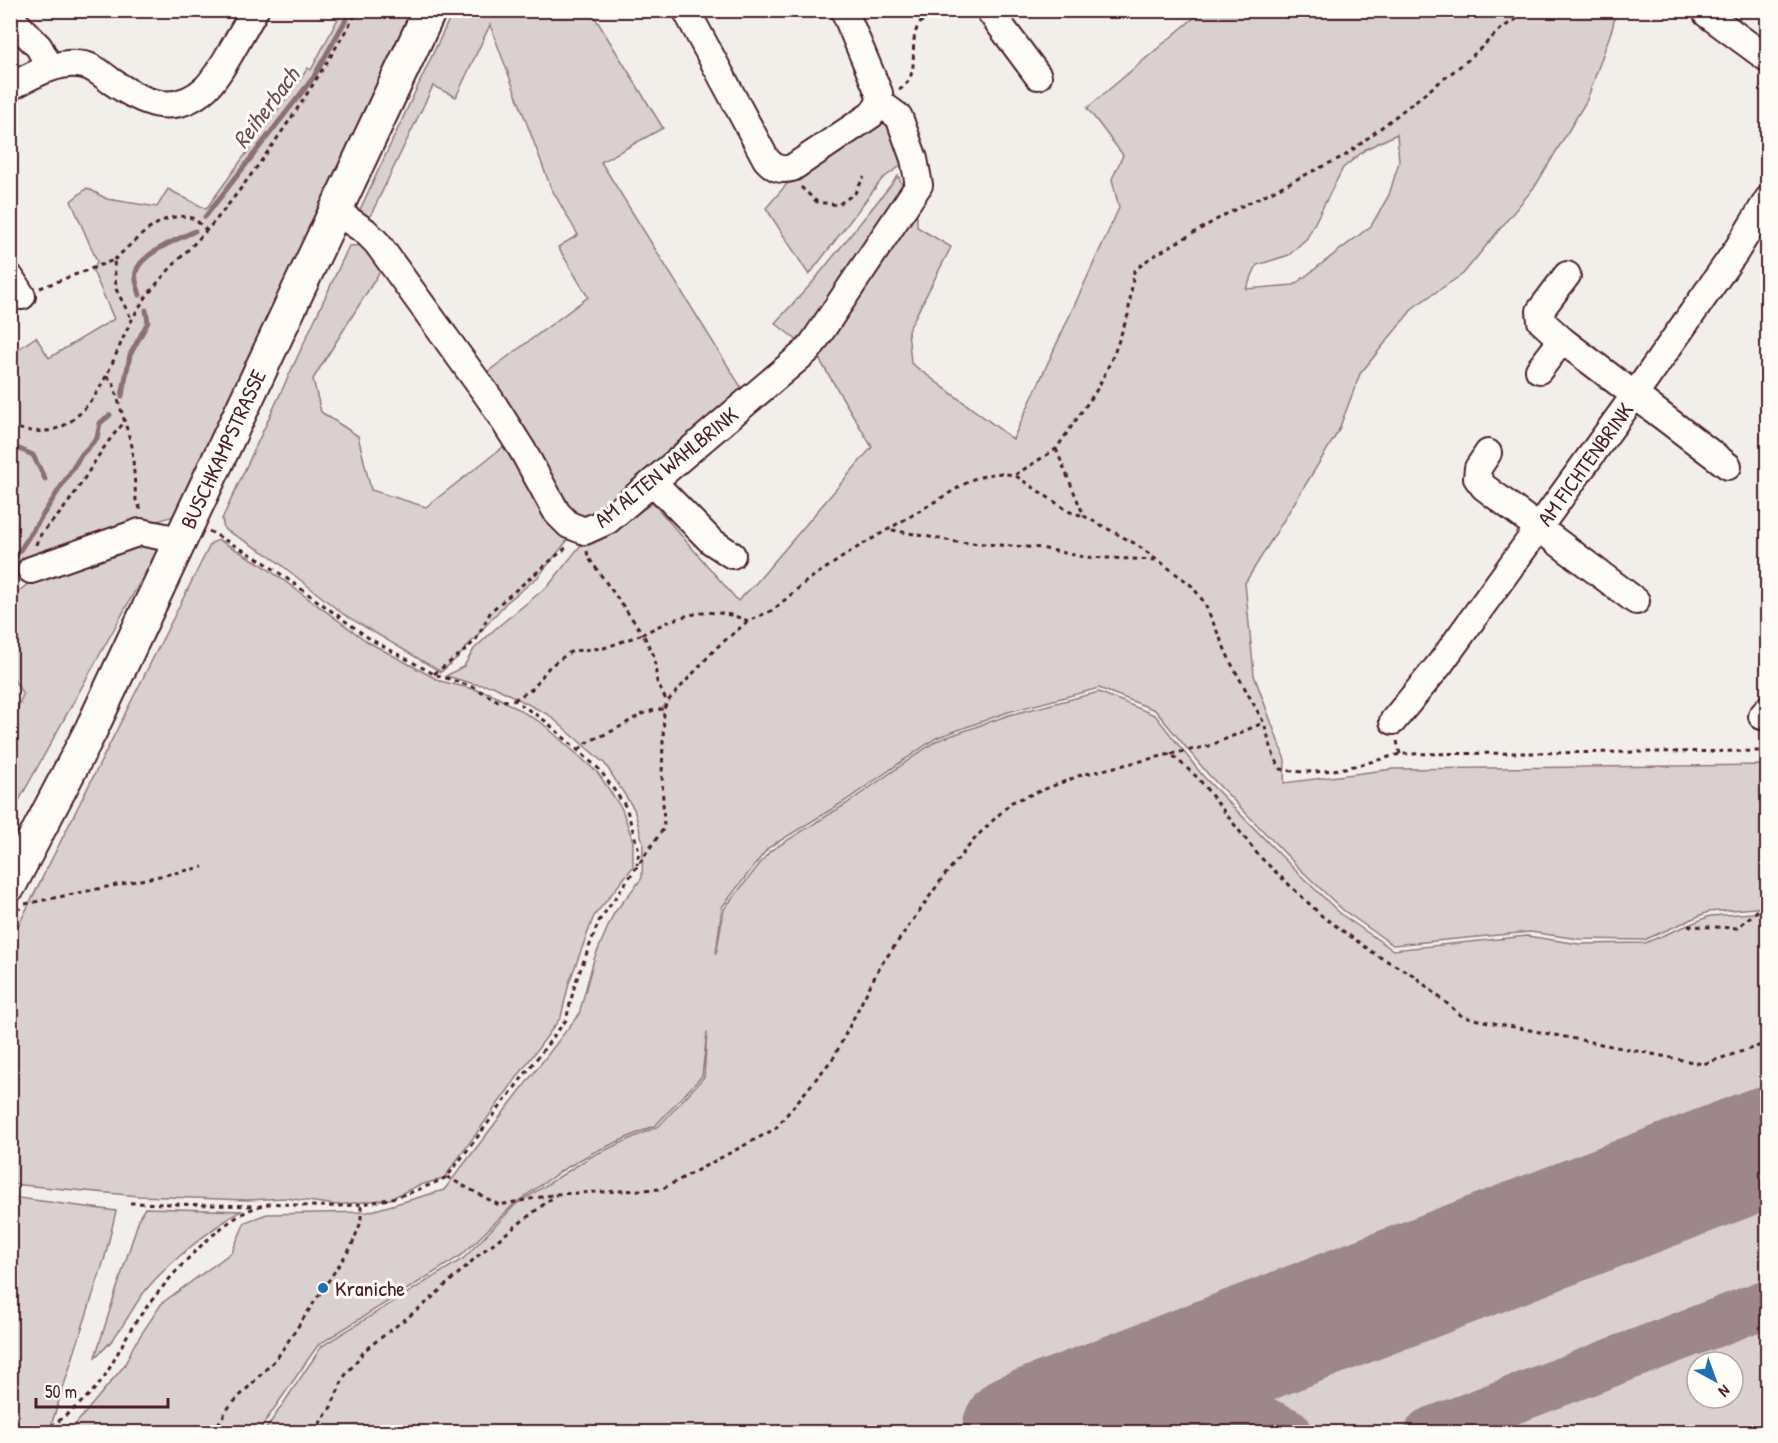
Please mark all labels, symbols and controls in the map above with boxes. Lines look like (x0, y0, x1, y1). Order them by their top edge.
water label: Reiherbach (224, 59, 307, 154)
street label: BUSCHKAMPSTRASSE (173, 364, 273, 534)
street label: AM FICHTENBRINK (1530, 396, 1640, 532)
street label: AM ALTEN WAHLBRINK (588, 399, 745, 534)
place label: Kraniche (335, 1273, 405, 1303)
marker: Kraniche (316, 1281, 330, 1295)
north arrow (1685, 1350, 1745, 1410)
scale bar (36, 1371, 168, 1409)
text: 50 m (45, 1379, 77, 1404)
text: N (1714, 1380, 1735, 1403)

